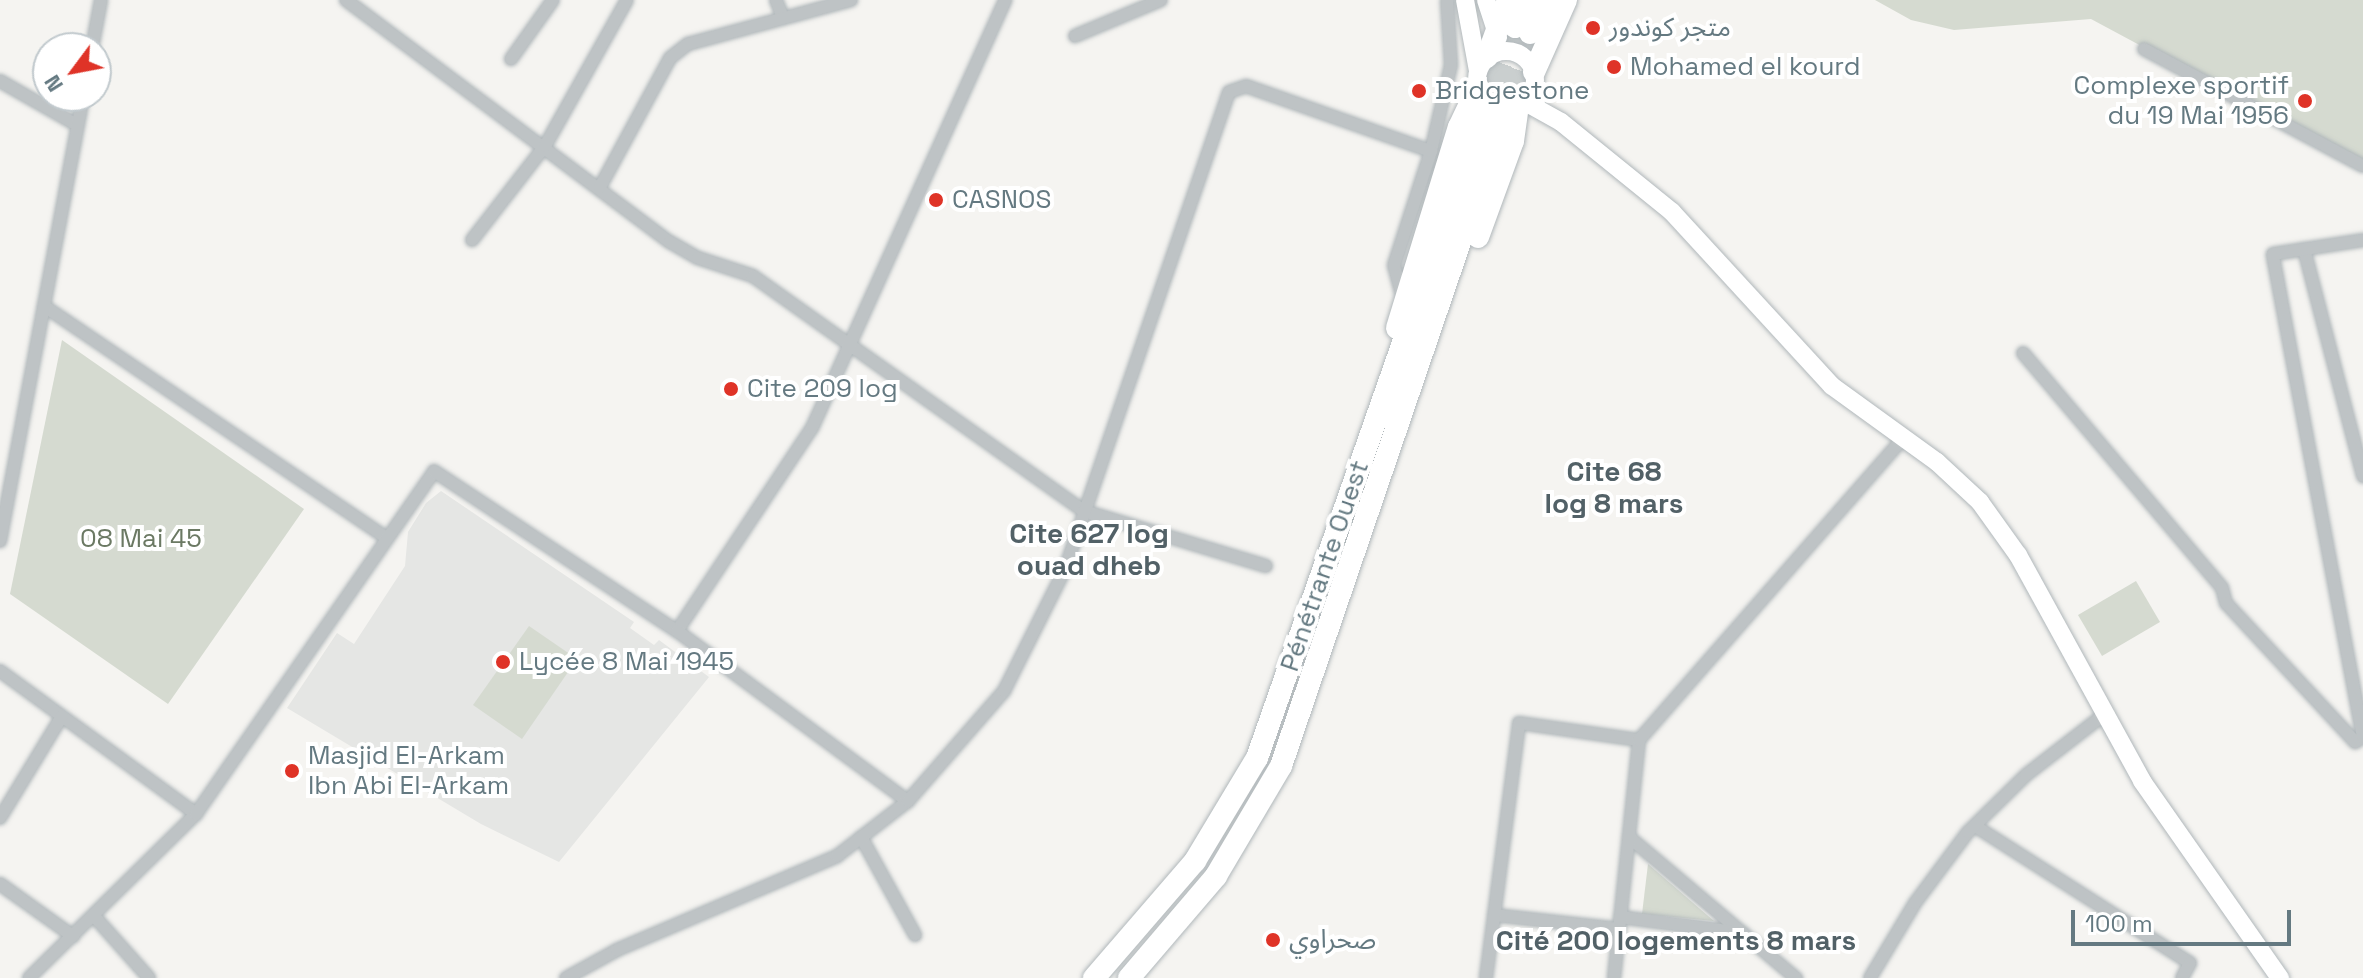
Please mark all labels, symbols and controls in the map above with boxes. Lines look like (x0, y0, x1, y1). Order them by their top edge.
place label: متجر كوندور (1609, 12, 1731, 44)
marker: متجر كوندور (1584, 19, 1602, 37)
north arrow (32, 32, 112, 112)
place label: Mohamed el kourd (1630, 51, 1860, 83)
marker: Mohamed el kourd (1605, 58, 1623, 76)
text: N (38, 70, 69, 97)
place label: Complexe sportif du 19 Mai 1956 (2073, 70, 2289, 132)
place label: Bridgestone (1435, 75, 1589, 107)
marker: Bridgestone (1410, 82, 1428, 100)
marker: Complexe sportif du 19 Mai 1956 (2296, 92, 2314, 110)
place label: CASNOS (952, 184, 1051, 216)
marker: CASNOS (927, 191, 945, 209)
place label: Cite 209 log (747, 373, 898, 405)
marker: Cite 209 log (722, 380, 740, 398)
district label: Cite 68 log 8 mars (1545, 454, 1683, 520)
street label: Pénétrante Ouest (1274, 456, 1376, 676)
district label: Cite 627 log ouad dheb (1009, 516, 1169, 582)
park label: 08 Mai 45 (80, 523, 202, 555)
place label: Lycée 8 Mai 1945 (519, 646, 734, 678)
marker: Lycée 8 Mai 1945 (494, 653, 512, 671)
place label: Masjid El-Arkam Ibn Abi El-Arkam (308, 740, 510, 802)
marker: Masjid El-Arkam Ibn Abi El-Arkam (283, 762, 301, 780)
scale bar (2075, 894, 2295, 944)
text: 100 m (2085, 908, 2153, 939)
district label: Cité 200 logements 8 mars (1496, 923, 1856, 957)
place label: صحراوي (1289, 924, 1376, 956)
marker: صحراوي (1264, 931, 1282, 949)

